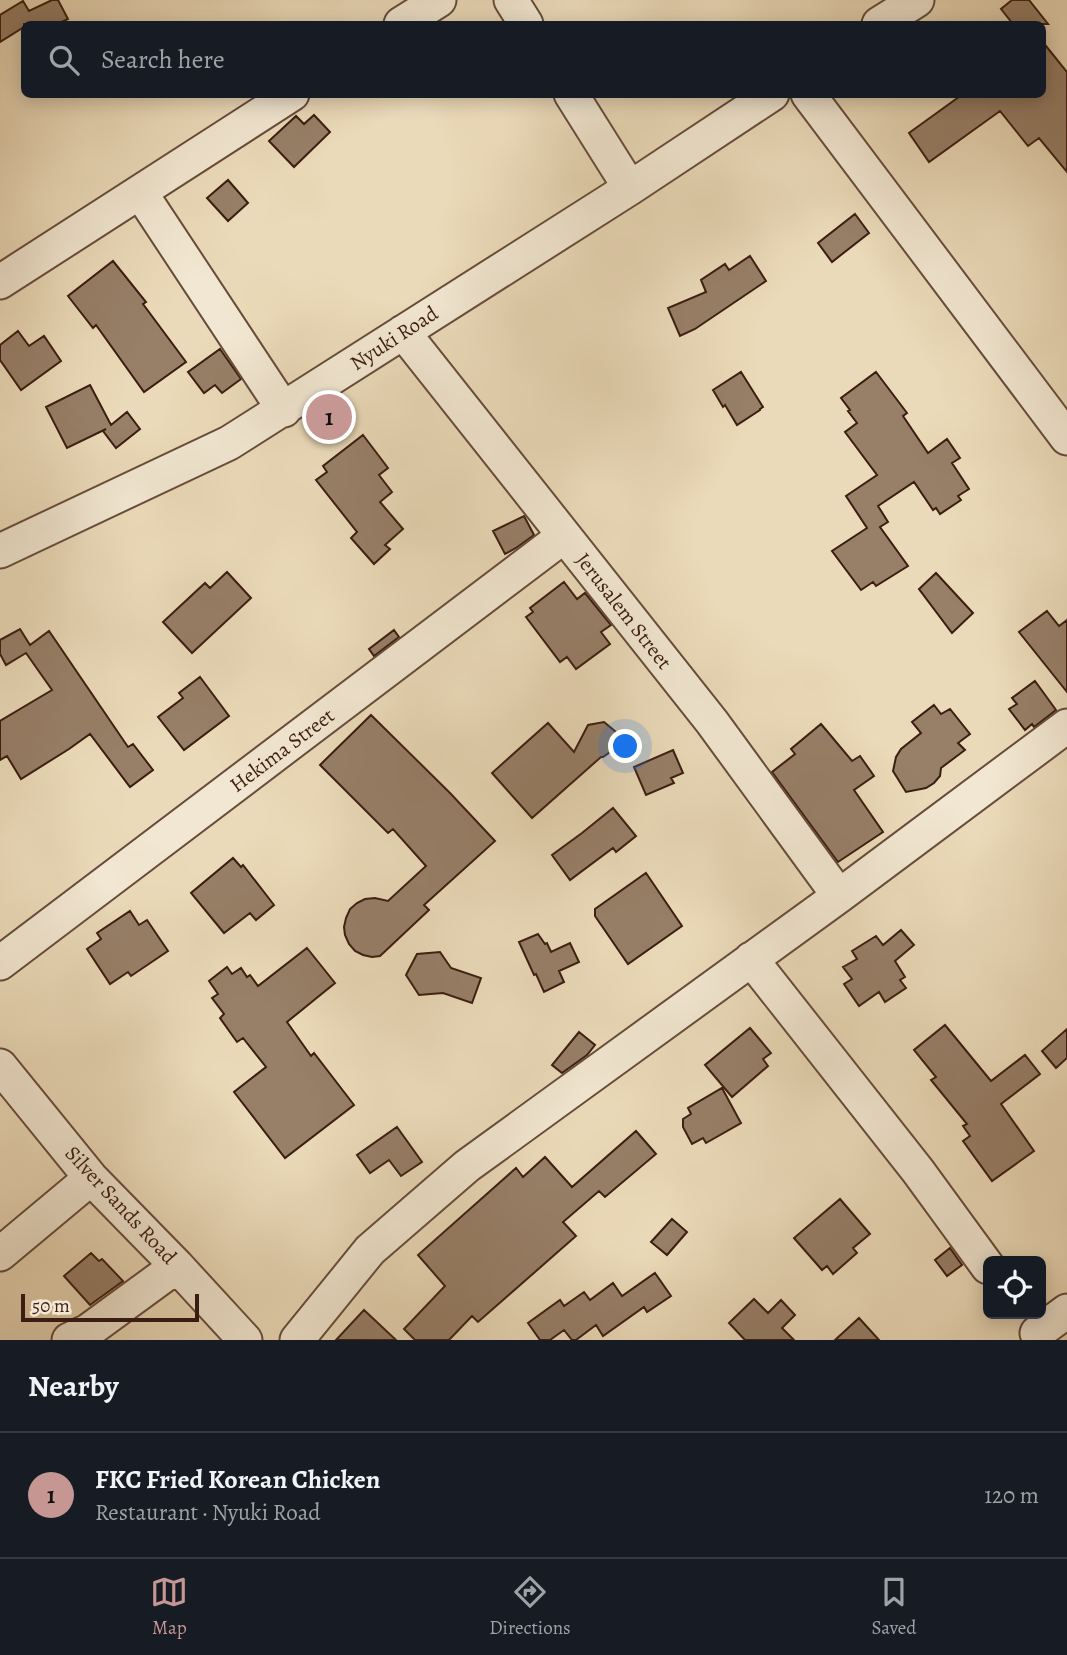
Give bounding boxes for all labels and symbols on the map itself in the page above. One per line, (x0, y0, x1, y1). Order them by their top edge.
street label: Nyuki Road (345, 299, 444, 377)
pin: 1 (306, 391, 352, 443)
street label: Jerusalem Street (570, 547, 678, 675)
street label: Hekima Street (224, 701, 340, 799)
your location (608, 729, 642, 763)
street label: Silver Sands Road (59, 1140, 184, 1271)
scale bar (21, 1291, 200, 1323)

